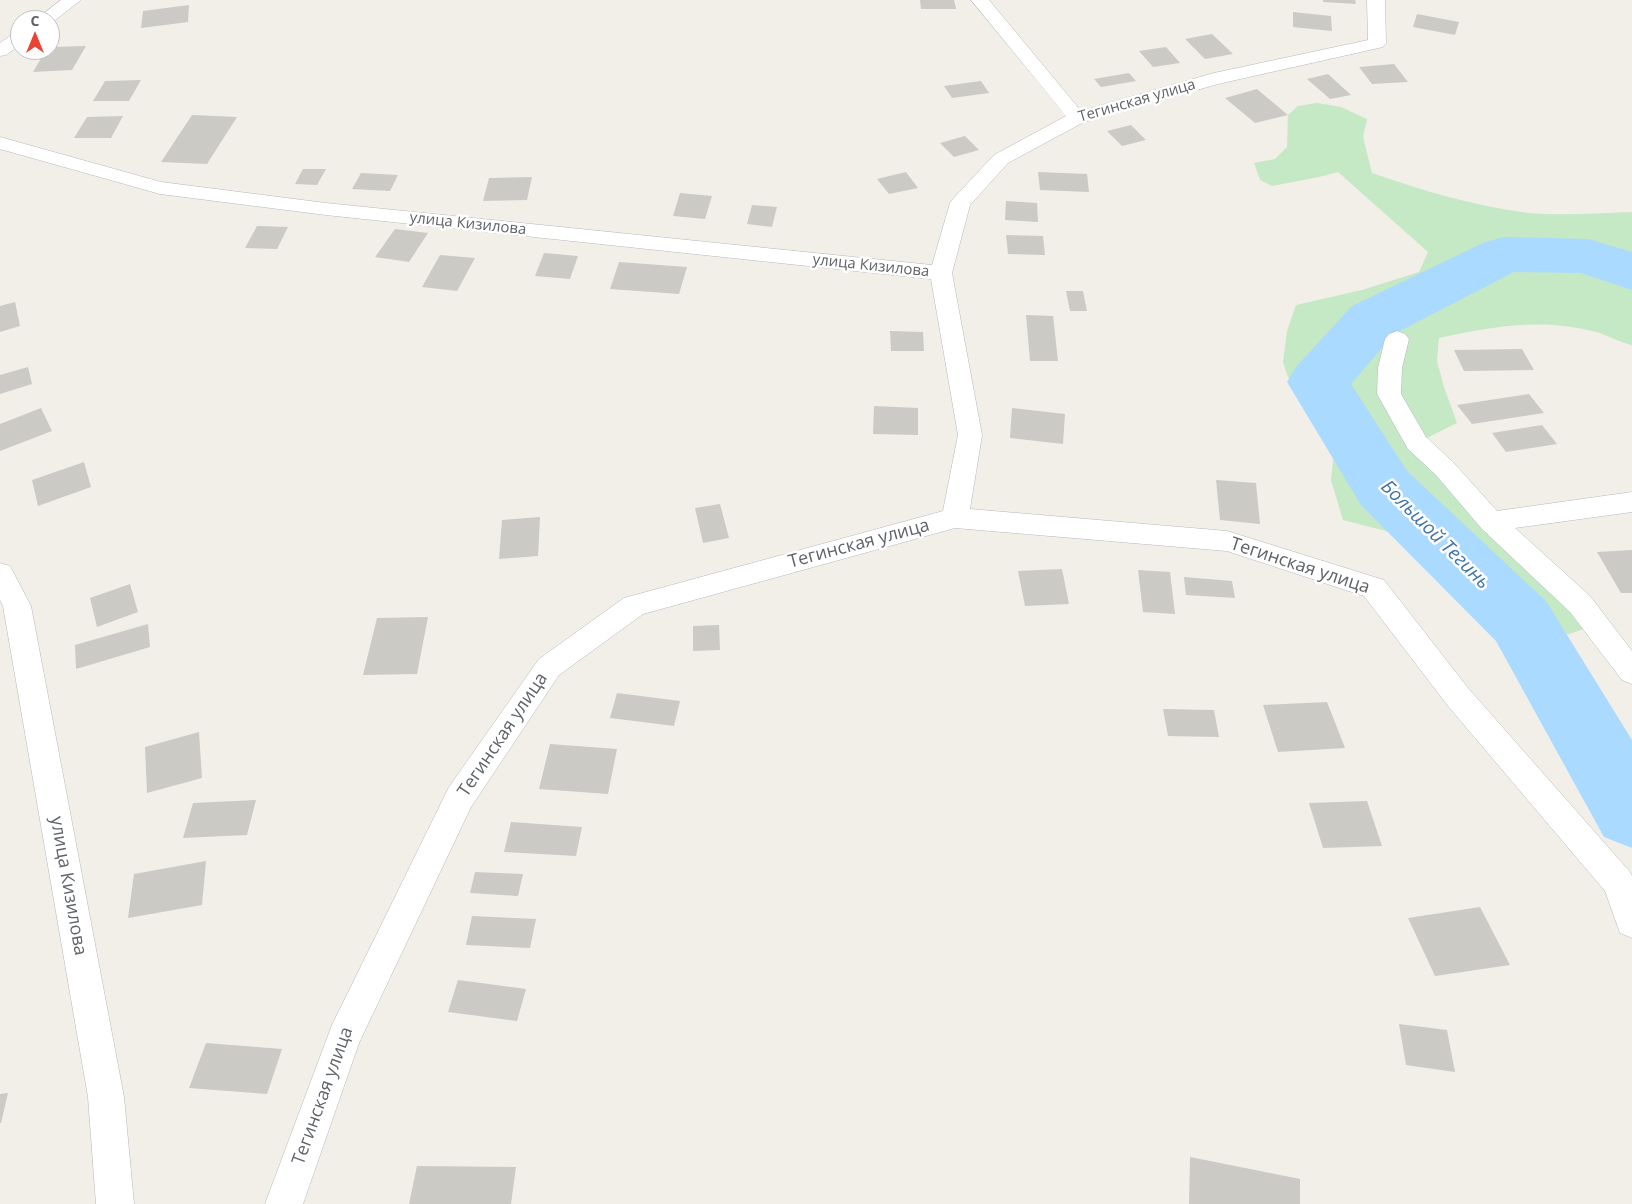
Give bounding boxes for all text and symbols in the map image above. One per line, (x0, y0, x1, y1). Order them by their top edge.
north arrow (10, 10, 60, 60)
text: С (31, 11, 39, 30)
street label: Тегинская улица (1076, 76, 1198, 126)
street label: улица Кизилова (409, 209, 527, 239)
street label: улица Кизилова (812, 251, 930, 281)
water label: Большой Тегинь (1376, 476, 1494, 594)
street label: Тегинская улица (786, 515, 932, 573)
street label: Тегинская улица (1228, 533, 1372, 599)
street label: Тегинская улица (453, 669, 553, 801)
street label: улица Кизилова (45, 815, 91, 957)
street label: Тегинская улица (288, 1024, 358, 1168)

